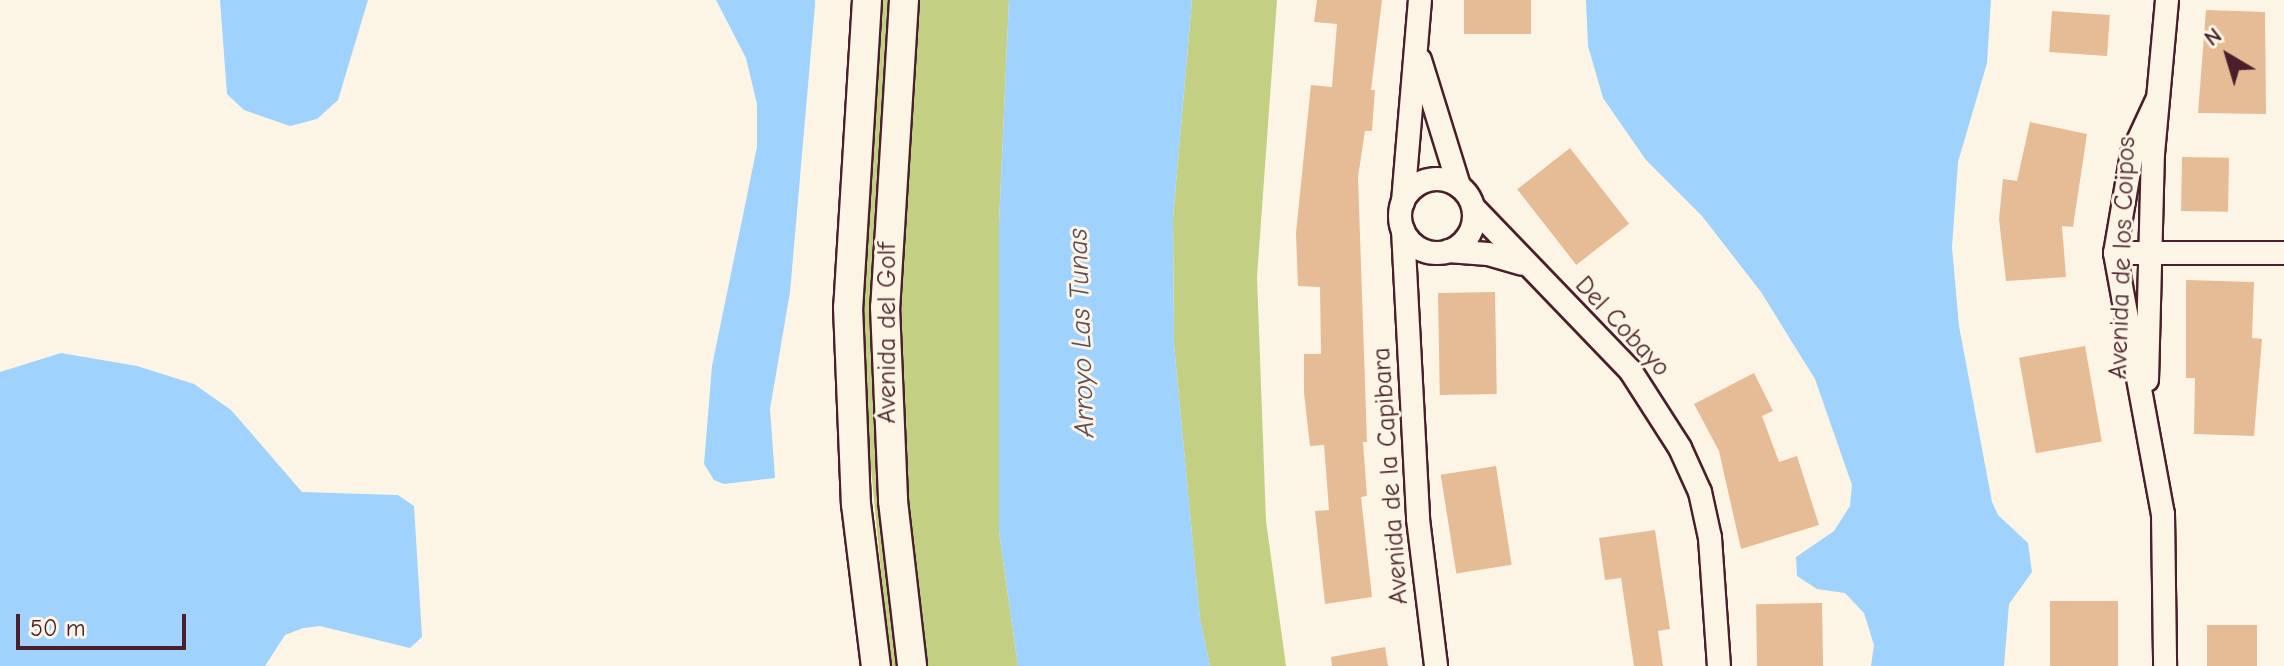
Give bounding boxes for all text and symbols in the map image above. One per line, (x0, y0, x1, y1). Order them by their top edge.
north arrow (2188, 16, 2268, 96)
text: N (2200, 22, 2227, 52)
street label: Avenida de los Coipos (2103, 136, 2143, 380)
water label: Arroyo Las Tunas (1061, 228, 1101, 438)
street label: Avenida del Golf (872, 242, 904, 424)
street label: Del Cobayo (1568, 270, 1676, 384)
street label: Avenida de la Capibara (1366, 346, 1416, 606)
scale bar (20, 598, 190, 648)
text: 50 m (30, 614, 86, 642)

